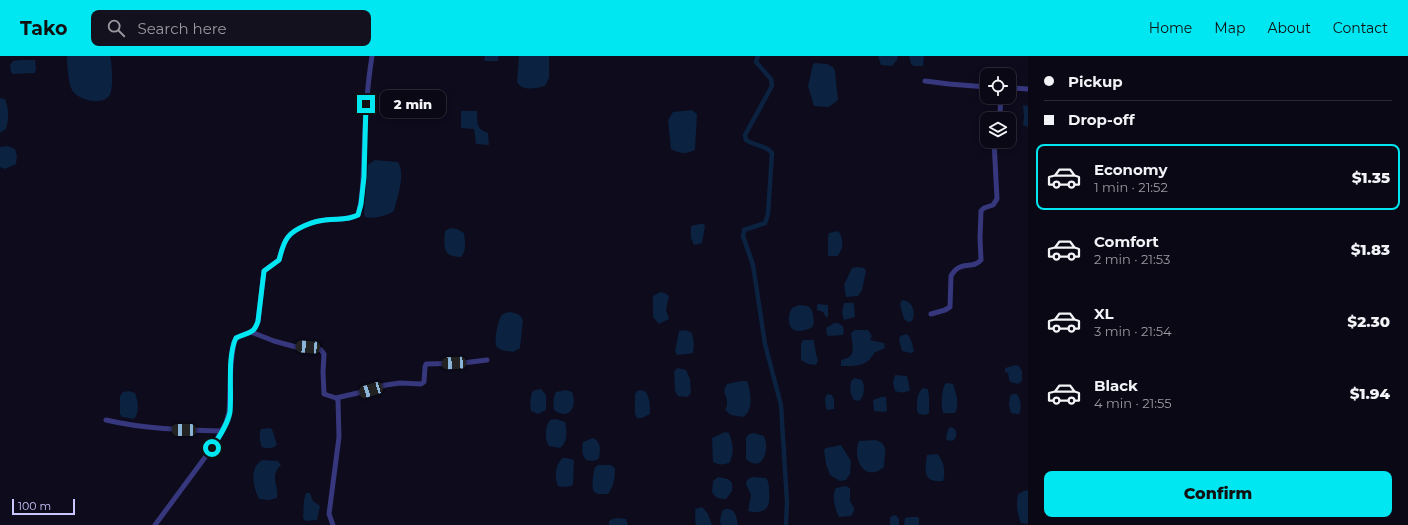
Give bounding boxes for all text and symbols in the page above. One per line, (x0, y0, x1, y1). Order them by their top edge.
search box (91, 10, 371, 46)
text: Tako (20, 17, 67, 40)
icon: search (105, 17, 127, 39)
text: Search here (137, 19, 227, 38)
text: Home (1149, 19, 1192, 37)
text: Map (1214, 19, 1245, 37)
text: About (1267, 19, 1311, 37)
text: Contact (1333, 19, 1388, 37)
map controls (980, 68, 1016, 148)
button: locate (980, 68, 1016, 104)
text: Pickup (1068, 72, 1123, 91)
callout: 2 min (380, 90, 446, 118)
route end (357, 95, 375, 113)
text: 2 min (394, 96, 432, 112)
text: Drop-off (1068, 110, 1135, 129)
button: layers (980, 112, 1016, 148)
icon: car (1046, 159, 1082, 195)
text: Economy (1094, 160, 1167, 179)
text: $1.35 (1352, 168, 1390, 187)
text: 1 min · 21:52 (1094, 179, 1168, 195)
icon: car (1046, 231, 1082, 267)
text: Comfort (1094, 232, 1159, 251)
text: $1.83 (1351, 240, 1390, 259)
text: 2 min · 21:53 (1094, 251, 1170, 267)
icon: car (1046, 303, 1082, 339)
text: XL (1094, 304, 1113, 323)
text: $2.30 (1347, 312, 1390, 331)
text: 3 min · 21:54 (1094, 323, 1172, 339)
car (296, 340, 320, 354)
car (442, 356, 466, 370)
icon: car (1046, 375, 1082, 411)
text: Black (1094, 376, 1138, 395)
car (358, 381, 384, 399)
text: $1.94 (1350, 384, 1390, 403)
text: 4 min · 21:55 (1094, 395, 1172, 411)
car (172, 424, 196, 436)
route start (203, 439, 221, 457)
button: Confirm (1044, 471, 1392, 517)
scale bar (12, 497, 75, 516)
text: 100 m (18, 499, 51, 513)

